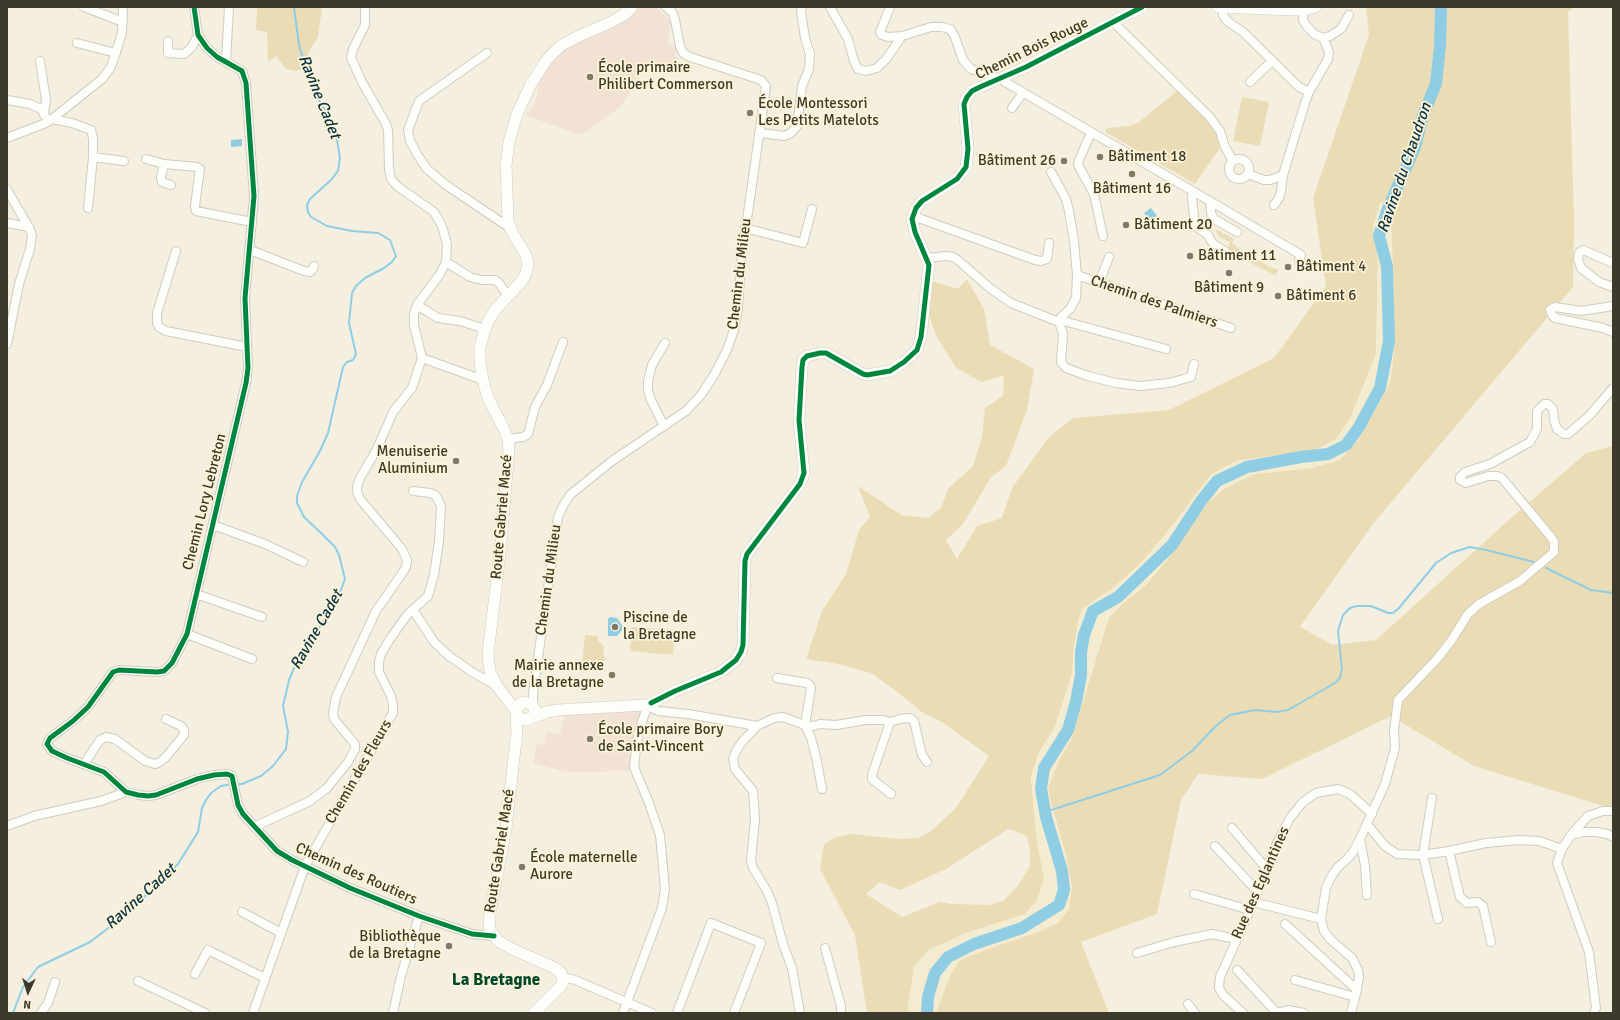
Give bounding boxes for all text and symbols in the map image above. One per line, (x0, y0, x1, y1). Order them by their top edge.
street label: Chemin Bois Rouge (973, 14, 1091, 84)
water label: Ravine Cadet (293, 52, 345, 142)
place label: École primaire Philibert Commerson (598, 59, 733, 94)
marker: École primaire Philibert Commerson (585, 72, 595, 82)
place label: École Montessori Les Petits Matelots (758, 95, 879, 130)
water label: Ravine du Chaudron (1374, 101, 1436, 235)
marker: École Montessori Les Petits Matelots (745, 108, 755, 118)
place label: Bâtiment 18 (1108, 148, 1186, 166)
place label: Bâtiment 26 (978, 152, 1056, 170)
marker: Bâtiment 18 (1095, 152, 1105, 162)
marker: Bâtiment 26 (1059, 156, 1069, 166)
marker: Bâtiment 16 (1127, 169, 1137, 179)
place label: Bâtiment 16 (1093, 180, 1171, 198)
place label: Bâtiment 20 (1134, 216, 1212, 234)
street label: Chemin du Milieu (724, 217, 756, 331)
marker: Bâtiment 20 (1121, 220, 1131, 230)
place label: Bâtiment 11 (1198, 247, 1276, 265)
marker: Bâtiment 11 (1185, 251, 1195, 261)
place label: Bâtiment 4 (1296, 258, 1366, 276)
marker: Bâtiment 4 (1283, 262, 1293, 272)
marker: Bâtiment 9 (1224, 268, 1234, 278)
street label: Chemin des Palmiers (1088, 272, 1220, 332)
place label: Bâtiment 9 (1194, 279, 1264, 297)
place label: Bâtiment 6 (1286, 287, 1356, 305)
marker: Bâtiment 6 (1273, 291, 1283, 301)
street label: Chemin Lory Lebreton (179, 432, 231, 572)
place label: Menuiserie Aluminium (377, 443, 448, 478)
street label: Route Gabriel Macé (488, 454, 516, 580)
marker: Menuiserie Aluminium (451, 456, 461, 466)
street label: Chemin du Milieu (532, 523, 566, 637)
water label: Ravine Cadet (287, 587, 347, 673)
place label: Piscine de la Bretagne (623, 609, 696, 644)
marker: Piscine de la Bretagne (610, 622, 620, 632)
place label: Mairie annexe de la Bretagne (512, 657, 604, 692)
marker: Mairie annexe de la Bretagne (607, 670, 617, 680)
street label: Chemin des Fleurs (322, 717, 396, 827)
place label: École primaire Bory de Saint-Vincent (598, 721, 723, 756)
marker: École primaire Bory de Saint-Vincent (585, 734, 595, 744)
street label: Route Gabriel Macé (481, 788, 519, 914)
street label: Rue des Eglantines (1228, 824, 1294, 942)
street label: Chemin des Routiers (292, 839, 420, 909)
place label: École maternelle Aurore (530, 849, 637, 884)
water label: Ravine Cadet (102, 860, 180, 934)
marker: École maternelle Aurore (517, 862, 527, 872)
place label: Bibliothèque de la Bretagne (349, 928, 441, 963)
marker: Bibliothèque de la Bretagne (444, 941, 454, 951)
district label: La Bretagne (452, 971, 540, 991)
north arrow (8, 972, 48, 1012)
text: N (23, 998, 31, 1011)

